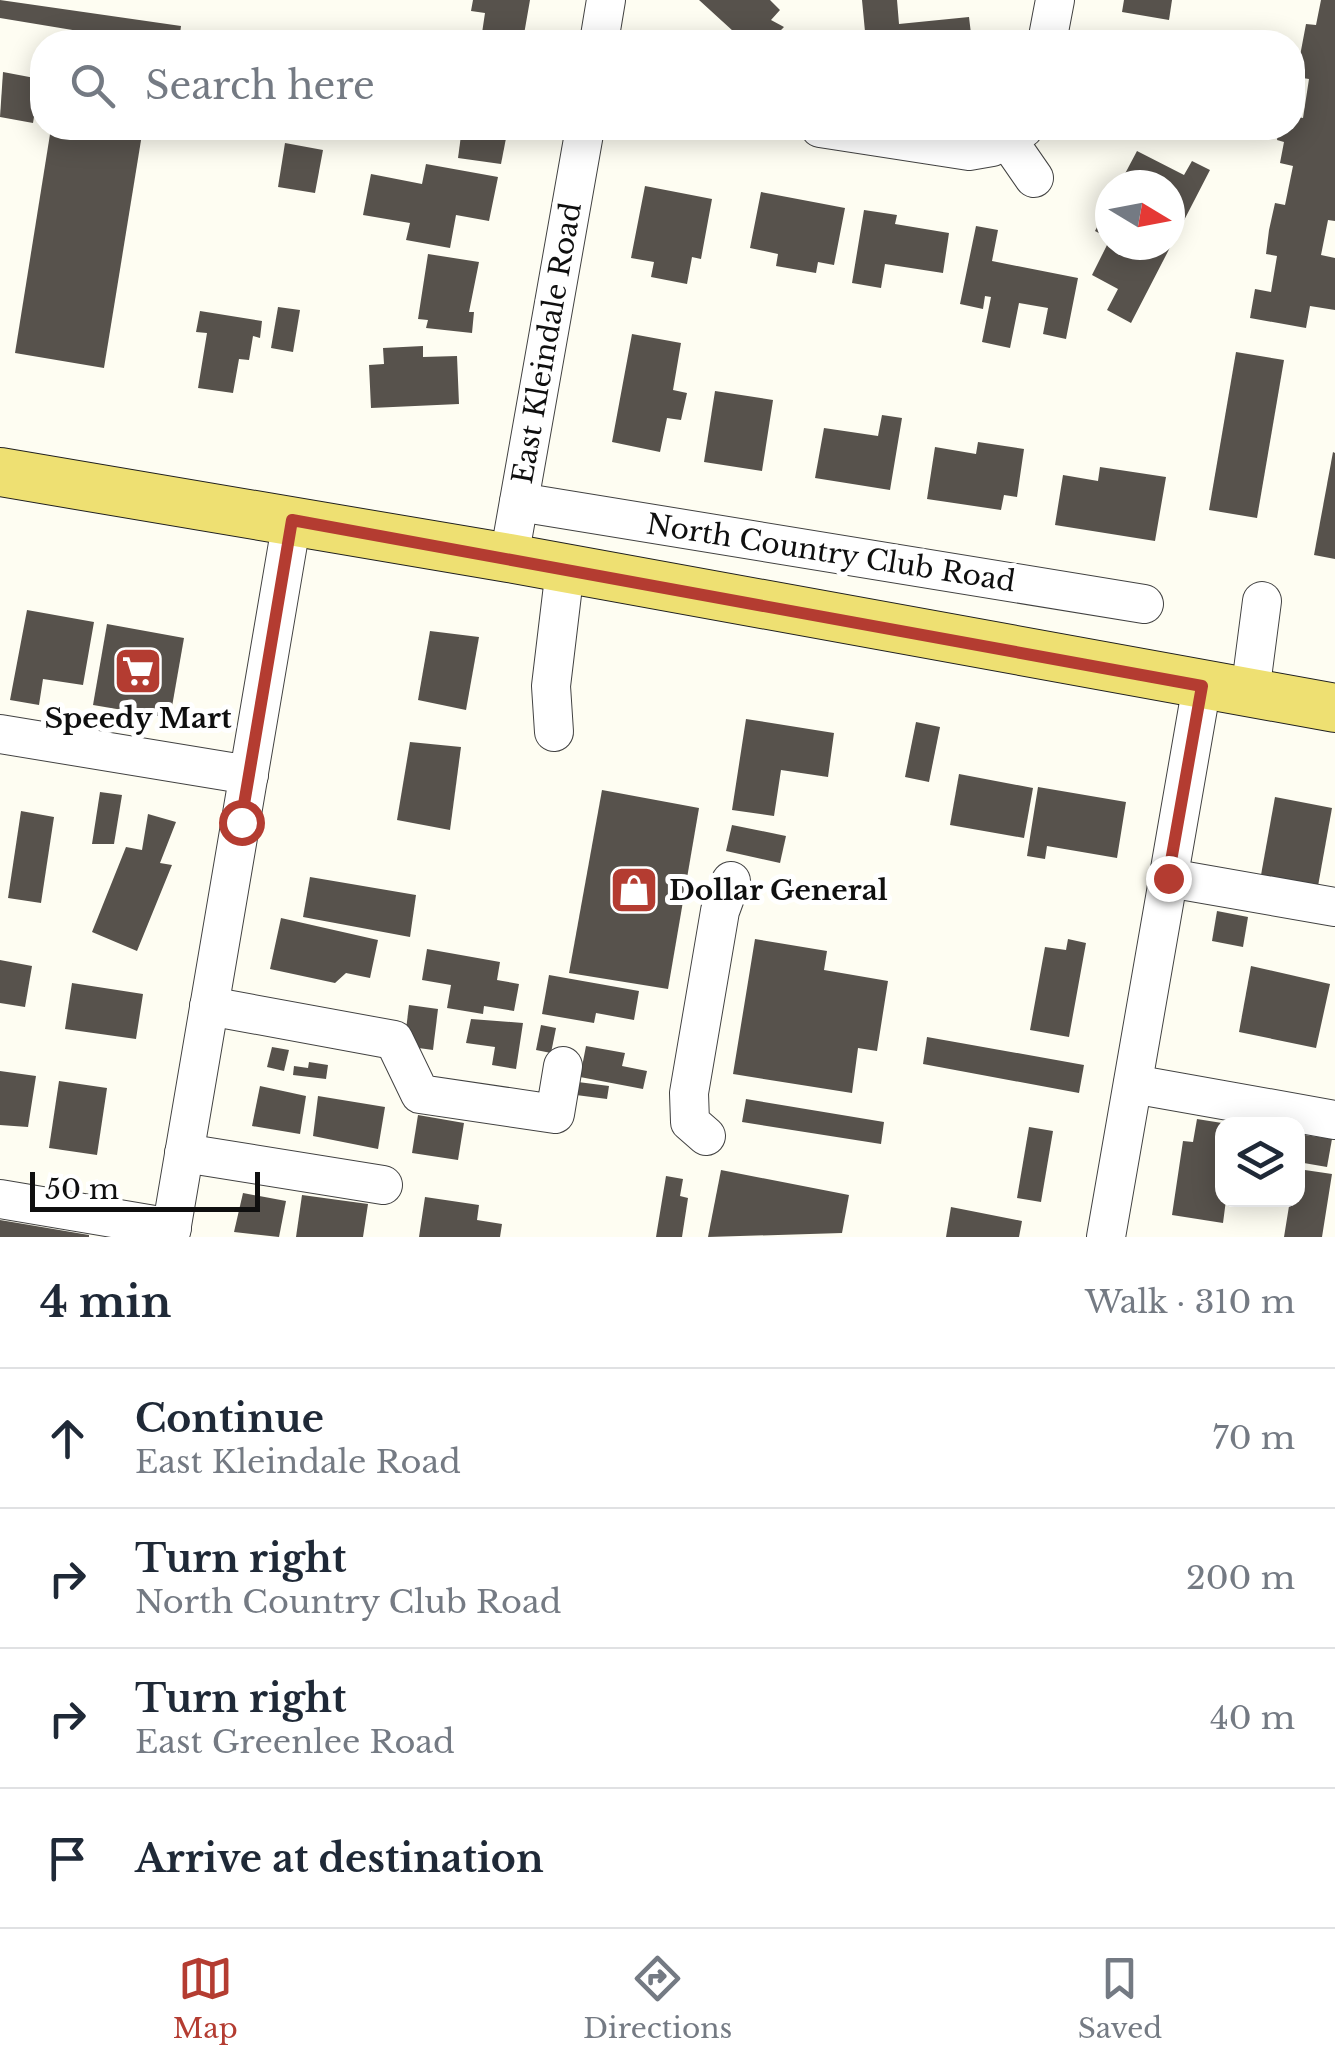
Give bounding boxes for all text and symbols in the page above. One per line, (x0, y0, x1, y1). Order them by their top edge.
search box (30, 30, 1305, 140)
icon: search (65, 58, 120, 113)
text: Search here (145, 62, 375, 109)
north arrow (1095, 170, 1185, 260)
street label: East Kleindale Road (505, 199, 589, 486)
street label: North Country Club Road (644, 507, 1018, 599)
supermarket icon: Speedy Mart (112, 645, 164, 697)
place label: Speedy Mart (44, 701, 232, 736)
route start (219, 800, 265, 846)
route end (1146, 856, 1192, 902)
shop icon: Dollar General (608, 864, 660, 916)
place label: Dollar General (669, 873, 888, 908)
map controls (1215, 1117, 1305, 1207)
button: layers (1215, 1117, 1305, 1207)
scale bar (30, 1167, 260, 1212)
text: 50 m (45, 1172, 119, 1207)
text: 4 min (40, 1276, 171, 1328)
text: Walk · 310 m (1085, 1282, 1295, 1322)
text: Continue (135, 1395, 324, 1442)
icon: ahead (40, 1411, 95, 1466)
text: 70 m (1213, 1418, 1295, 1458)
text: East Kleindale Road (135, 1442, 461, 1482)
text: Turn right (135, 1535, 346, 1582)
icon: right (40, 1551, 95, 1606)
text: 200 m (1186, 1558, 1295, 1598)
text: North Country Club Road (135, 1582, 561, 1622)
text: Turn right (135, 1675, 346, 1722)
icon: right (40, 1691, 95, 1746)
text: 40 m (1210, 1698, 1295, 1738)
text: East Greenlee Road (135, 1722, 455, 1762)
icon: arrive (40, 1831, 95, 1886)
text: Arrive at destination (135, 1835, 544, 1882)
tab: Map (173, 1951, 238, 2046)
tab: Directions (583, 1951, 732, 2046)
tab: Saved (1078, 1951, 1162, 2046)

